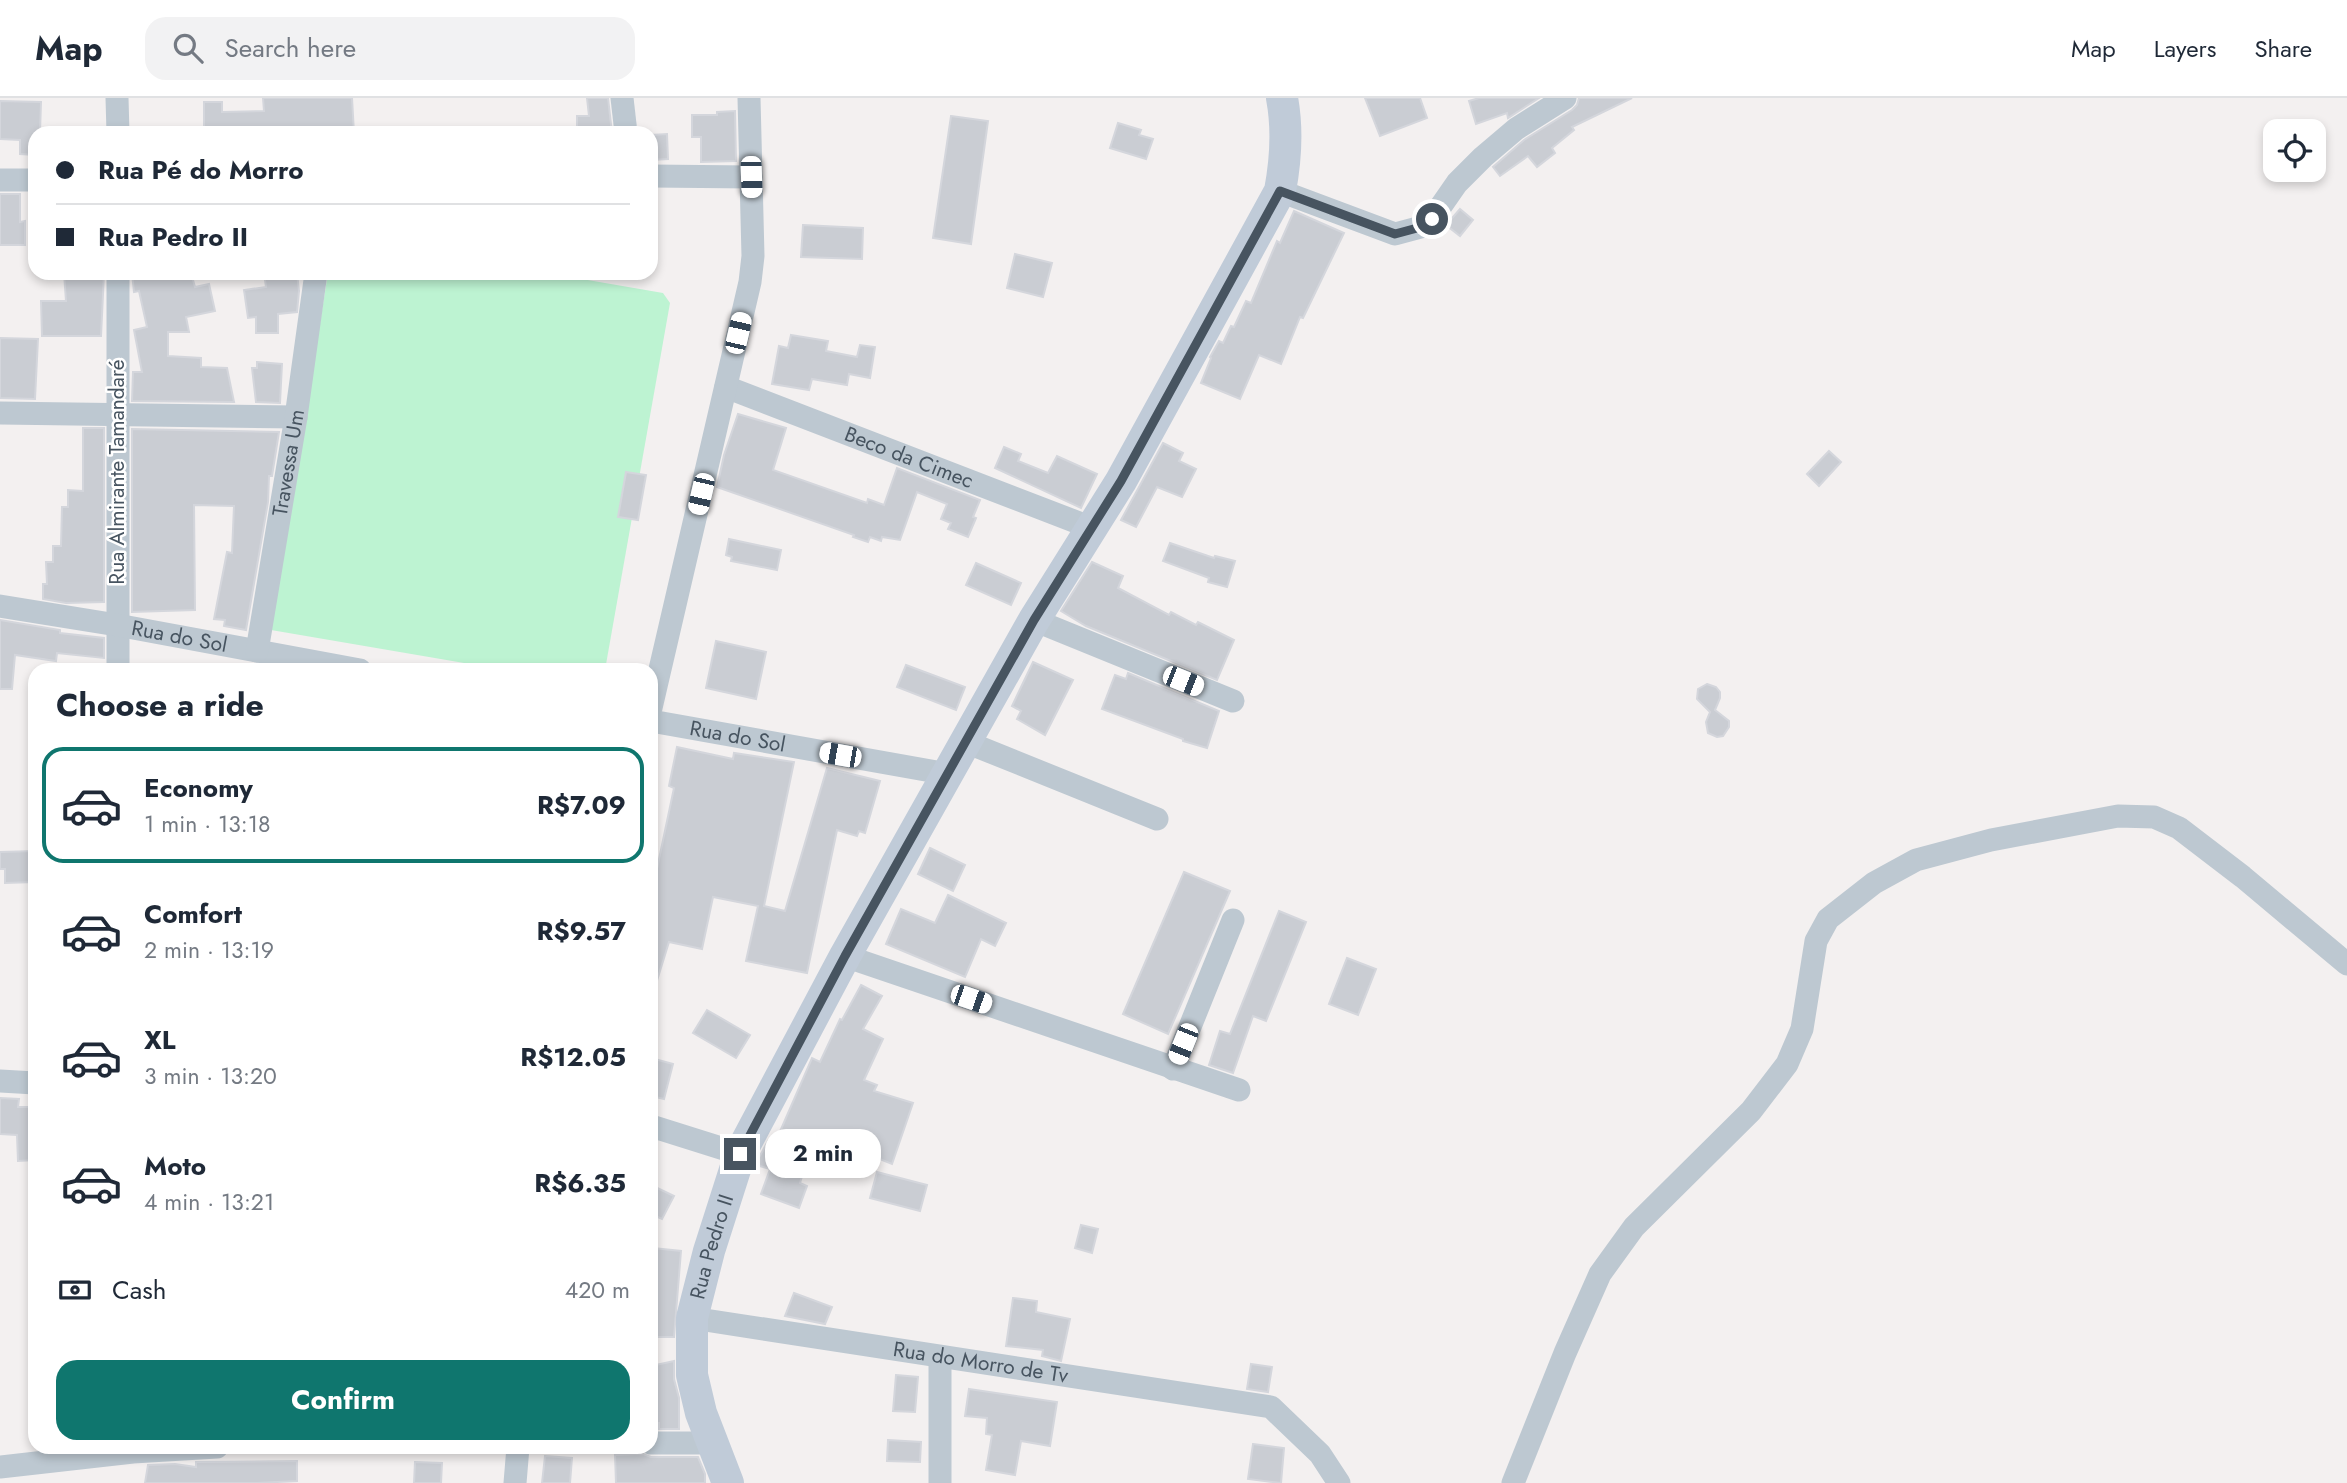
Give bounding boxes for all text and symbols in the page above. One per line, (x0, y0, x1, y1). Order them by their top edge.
search box (145, 17, 635, 80)
text: Map (35, 25, 103, 72)
icon: search (169, 29, 207, 67)
text: Search here (225, 29, 356, 67)
text: Map (2071, 31, 2116, 66)
text: Layers (2154, 31, 2216, 66)
text: Share (2254, 31, 2312, 66)
map controls (2263, 119, 2326, 182)
button: locate (2263, 119, 2326, 182)
text: Rua Pé do Morro (98, 151, 304, 189)
car (740, 156, 763, 198)
route start (1416, 203, 1448, 235)
text: Rua Pedro II (98, 218, 248, 256)
car (724, 310, 753, 356)
street label: Rua Almirante Tamandaré (102, 359, 132, 585)
street label: Travessa Um (265, 407, 312, 518)
street label: Beco da Cimec (840, 419, 978, 496)
car (687, 471, 716, 517)
street label: Rua do Sol (129, 613, 230, 660)
car (1160, 663, 1207, 699)
text: Choose a ride (56, 682, 264, 728)
street label: Rua do Sol (687, 713, 788, 760)
car (818, 741, 863, 769)
text: Economy (144, 769, 253, 807)
icon: car (60, 774, 123, 837)
text: R$7.09 (537, 786, 626, 824)
text: 1 min · 13:18 (144, 807, 271, 841)
text: Comfort (144, 895, 242, 933)
icon: car (60, 900, 123, 963)
text: R$9.57 (537, 912, 626, 950)
text: 2 min · 13:19 (144, 933, 274, 967)
car (948, 982, 995, 1016)
text: XL (144, 1021, 176, 1059)
car (1166, 1021, 1201, 1067)
icon: car (60, 1026, 123, 1089)
text: R$12.05 (520, 1038, 626, 1076)
text: 3 min · 13:20 (144, 1059, 277, 1093)
callout: 2 min (764, 1130, 880, 1178)
text: 2 min (793, 1136, 853, 1170)
route end (724, 1138, 756, 1170)
text: Moto (144, 1147, 206, 1185)
icon: car (60, 1152, 123, 1215)
text: R$6.35 (534, 1164, 626, 1202)
text: 4 min · 13:21 (144, 1185, 274, 1219)
street label: Rua Pedro II (682, 1190, 741, 1302)
icon: cash (56, 1271, 94, 1309)
text: Cash (112, 1271, 166, 1309)
text: 420 m (565, 1273, 630, 1307)
street label: Rua do Morro de Tv (891, 1334, 1071, 1391)
button: Confirm (56, 1360, 630, 1440)

